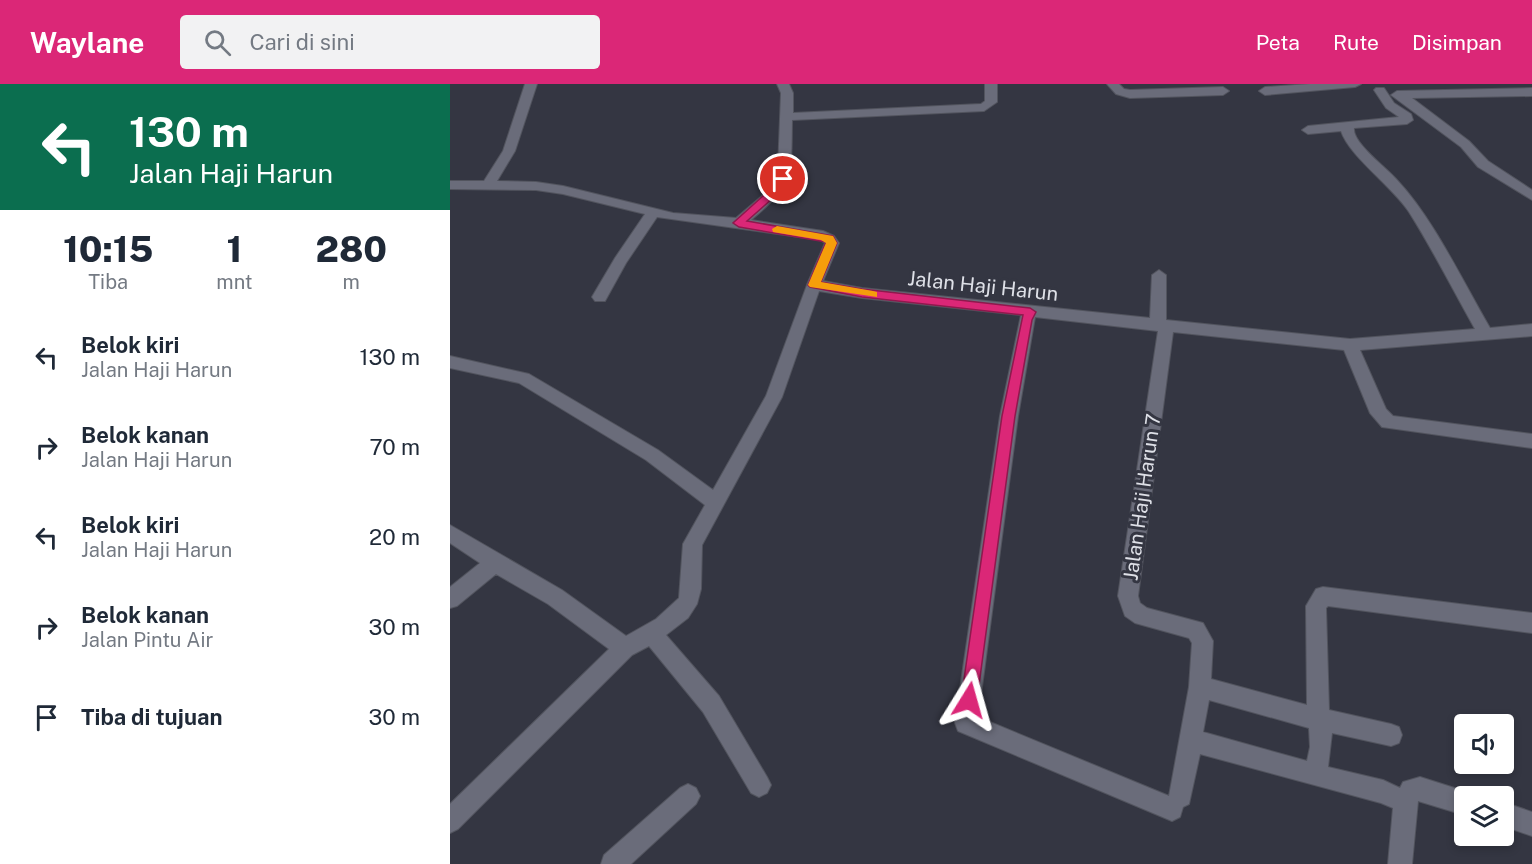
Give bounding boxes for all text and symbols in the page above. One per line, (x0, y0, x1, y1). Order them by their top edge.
search box (180, 15, 600, 69)
text: Waylane (30, 26, 144, 59)
icon: search (201, 26, 234, 59)
text: Cari di sini (249, 29, 355, 55)
text: Peta (1256, 30, 1300, 55)
text: Rute (1333, 30, 1379, 55)
text: Disimpan (1412, 30, 1502, 55)
text: 130 m (129, 107, 249, 156)
icon: left (30, 108, 108, 186)
pin (757, 153, 808, 204)
text: Jalan Haji Harun (129, 157, 333, 189)
icon: arrive (766, 162, 799, 195)
text: 10:15 (63, 228, 153, 270)
text: 1 (227, 228, 242, 270)
text: 280 (315, 228, 387, 270)
street label: Jalan Haji Harun (907, 266, 1059, 306)
text: Tiba (88, 270, 128, 294)
text: mnt (216, 270, 253, 294)
text: m (343, 270, 360, 294)
text: Belok kiri (81, 332, 179, 358)
icon: left (30, 341, 63, 374)
text: 130 m (359, 344, 420, 370)
text: Jalan Haji Harun (81, 358, 232, 382)
street label: Jalan Haji Harun 7 (1118, 412, 1166, 582)
text: Belok kanan (81, 422, 209, 448)
icon: right (30, 431, 63, 464)
text: 70 m (369, 434, 420, 460)
text: Jalan Haji Harun (81, 448, 232, 472)
text: Belok kiri (81, 512, 179, 538)
icon: left (30, 521, 63, 554)
text: 20 m (369, 524, 420, 550)
text: Jalan Haji Harun (81, 538, 232, 562)
text: Belok kanan (81, 602, 209, 628)
icon: right (30, 611, 63, 644)
text: 30 m (368, 614, 420, 640)
text: Jalan Pintu Air (81, 628, 213, 652)
position arrow (937, 668, 1001, 732)
icon: arrive (30, 701, 63, 734)
text: Tiba di tujuan (81, 704, 222, 730)
text: 30 m (368, 704, 420, 730)
map controls (1454, 714, 1514, 846)
button: sound (1454, 714, 1514, 774)
button: layers (1454, 786, 1514, 846)

